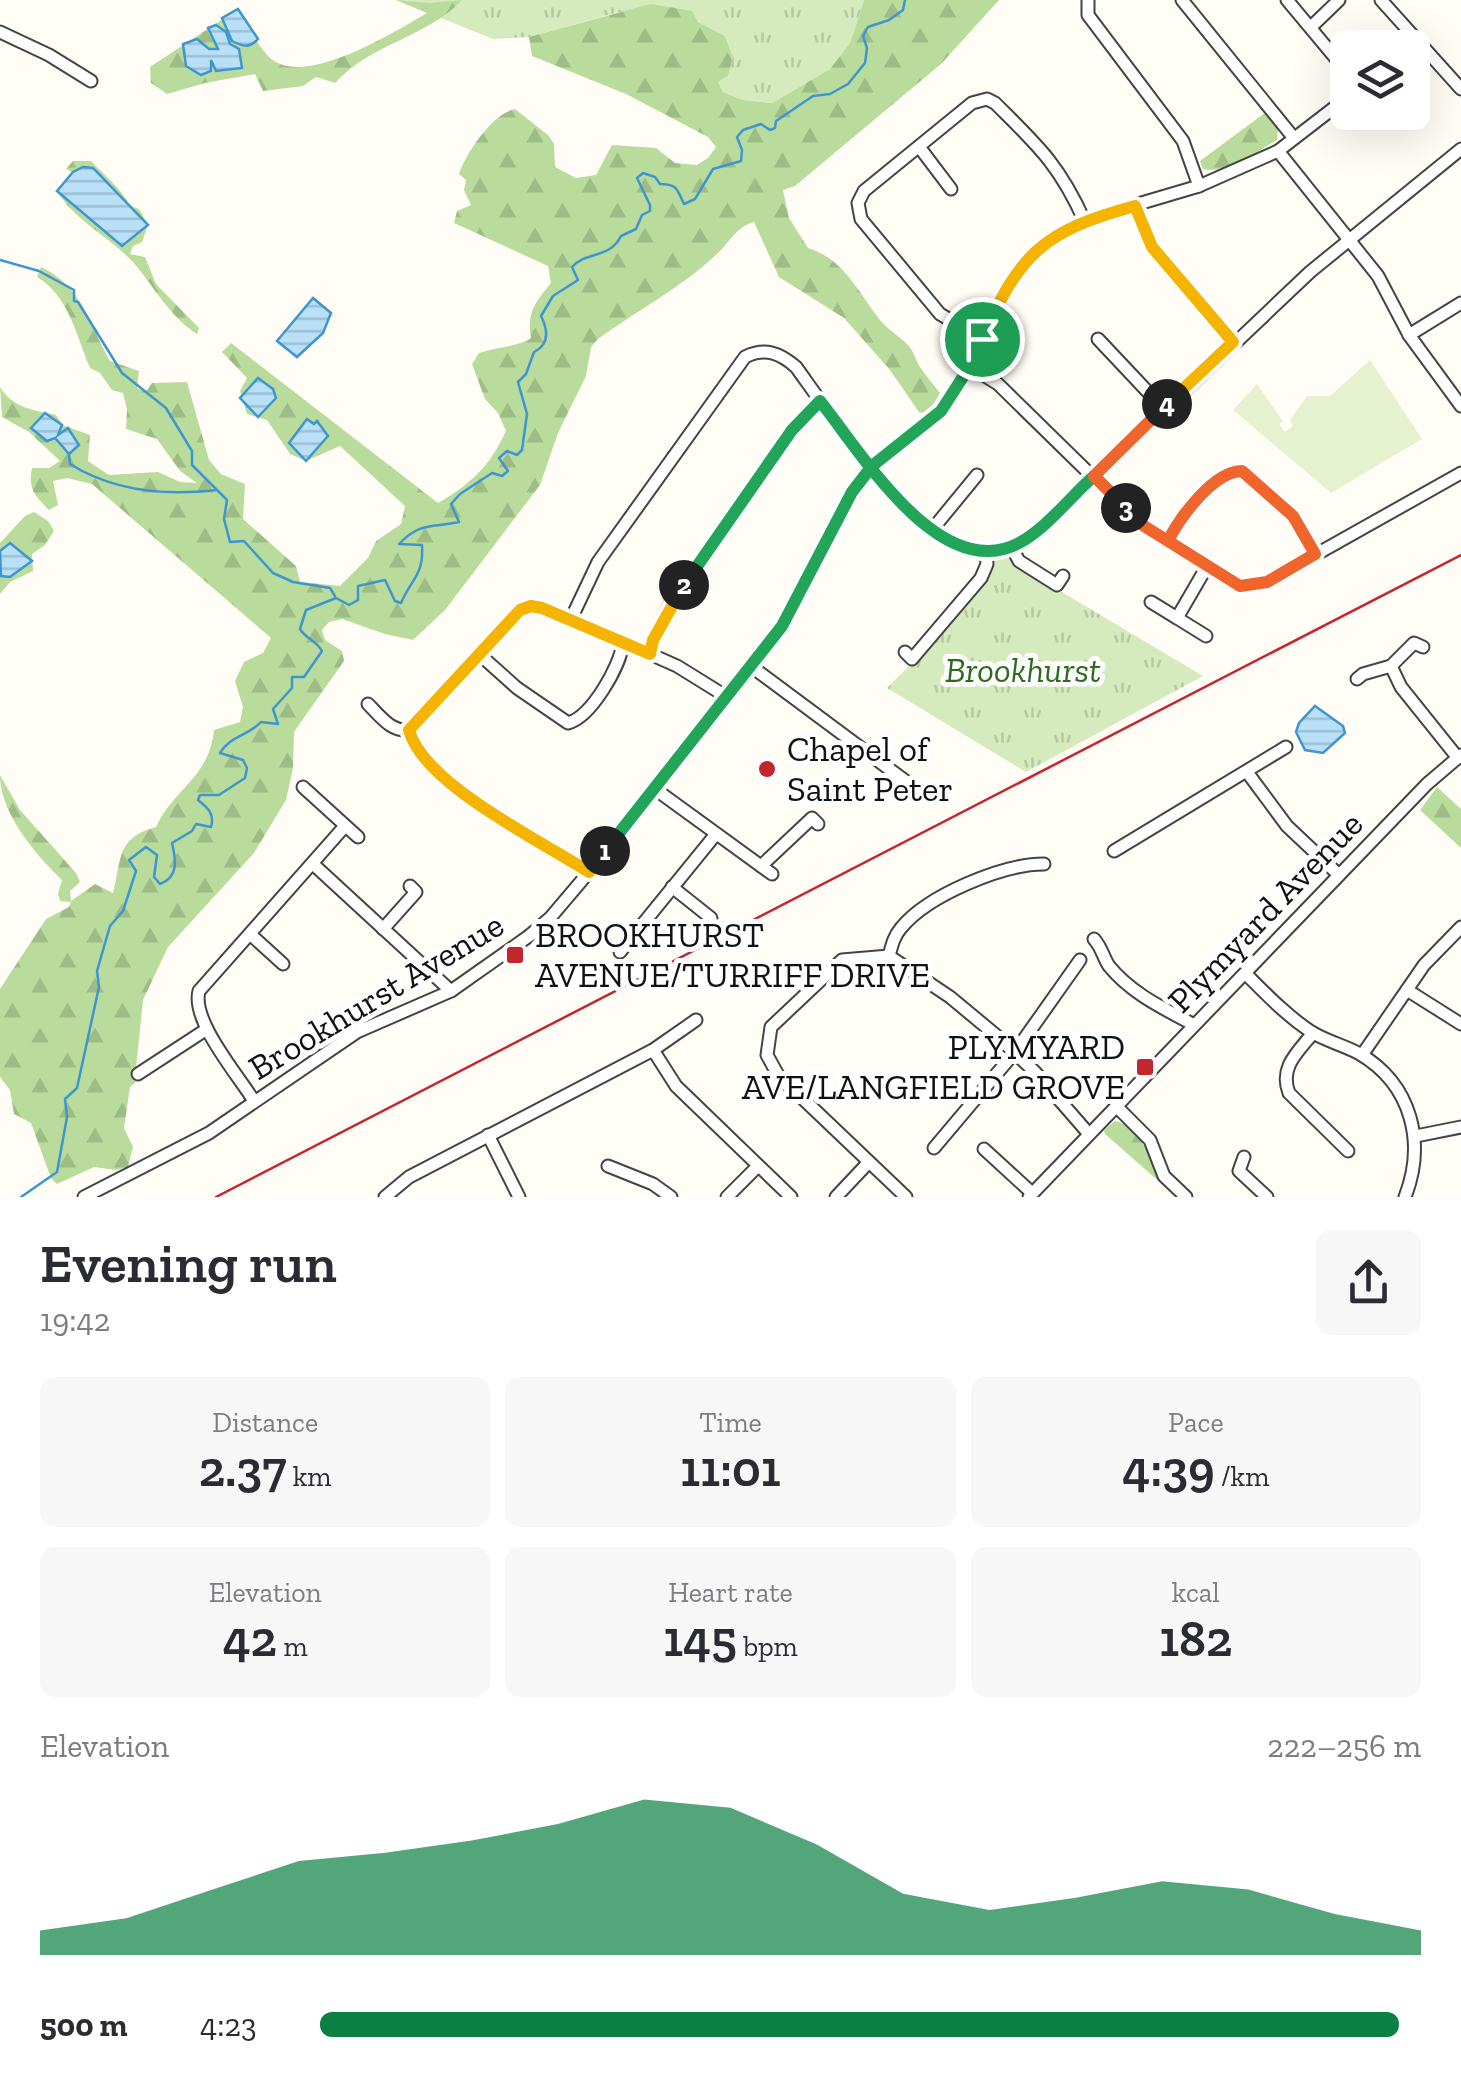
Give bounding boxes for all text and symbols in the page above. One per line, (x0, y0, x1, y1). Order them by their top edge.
map controls (1330, 30, 1430, 130)
button: layers (1330, 30, 1430, 130)
pin (940, 297, 1025, 382)
icon: arrive (955, 312, 1010, 367)
pin: 4 (1142, 379, 1192, 429)
text: 4 (1159, 387, 1175, 420)
pin: 3 (1101, 483, 1151, 533)
text: 3 (1119, 491, 1133, 524)
pin: 2 (659, 560, 709, 610)
text: 2 (676, 568, 692, 601)
park label: Brookhurst (945, 649, 1101, 691)
place label: Chapel of Saint Peter (787, 728, 953, 810)
marker: Chapel of Saint Peter (756, 758, 778, 780)
street label: Plymyard Avenue (1159, 803, 1371, 1021)
pin: 1 (580, 826, 630, 876)
text: 1 (599, 834, 611, 867)
street label: Brookhurst Avenue (241, 903, 511, 1089)
place label: BROOKHURST AVENUE/TURRIFF DRIVE (535, 914, 930, 996)
marker: BROOKHURST AVENUE/TURRIFF DRIVE (504, 944, 526, 966)
place label: PLYMYARD AVE/LANGFIELD GROVE (742, 1026, 1125, 1108)
marker: PLYMYARD AVE/LANGFIELD GROVE (1134, 1056, 1156, 1078)
text: Evening run (40, 1230, 337, 1296)
button: share (1316, 1230, 1421, 1335)
text: 19:42 (40, 1301, 110, 1339)
text: Distance (212, 1406, 318, 1439)
text: Time (699, 1406, 762, 1439)
text: Pace (1168, 1406, 1224, 1439)
text: 2.37 (199, 1439, 286, 1499)
text: 11:01 (680, 1439, 781, 1499)
text: 4:39 (1122, 1439, 1215, 1499)
text: km (286, 1460, 332, 1493)
text: /km (1215, 1460, 1269, 1493)
text: Elevation (209, 1576, 322, 1609)
text: Heart rate (668, 1576, 793, 1609)
text: kcal (1172, 1576, 1220, 1609)
text: 42 (223, 1609, 277, 1669)
text: 145 (663, 1609, 737, 1669)
text: 182 (1159, 1609, 1232, 1669)
text: m (277, 1630, 308, 1663)
text: bpm (737, 1630, 798, 1663)
text: Elevation (40, 1727, 169, 1765)
text: 222–256 m (1267, 1727, 1421, 1765)
text: 500 m (40, 2006, 128, 2044)
text: 4:23 (200, 2006, 257, 2044)

